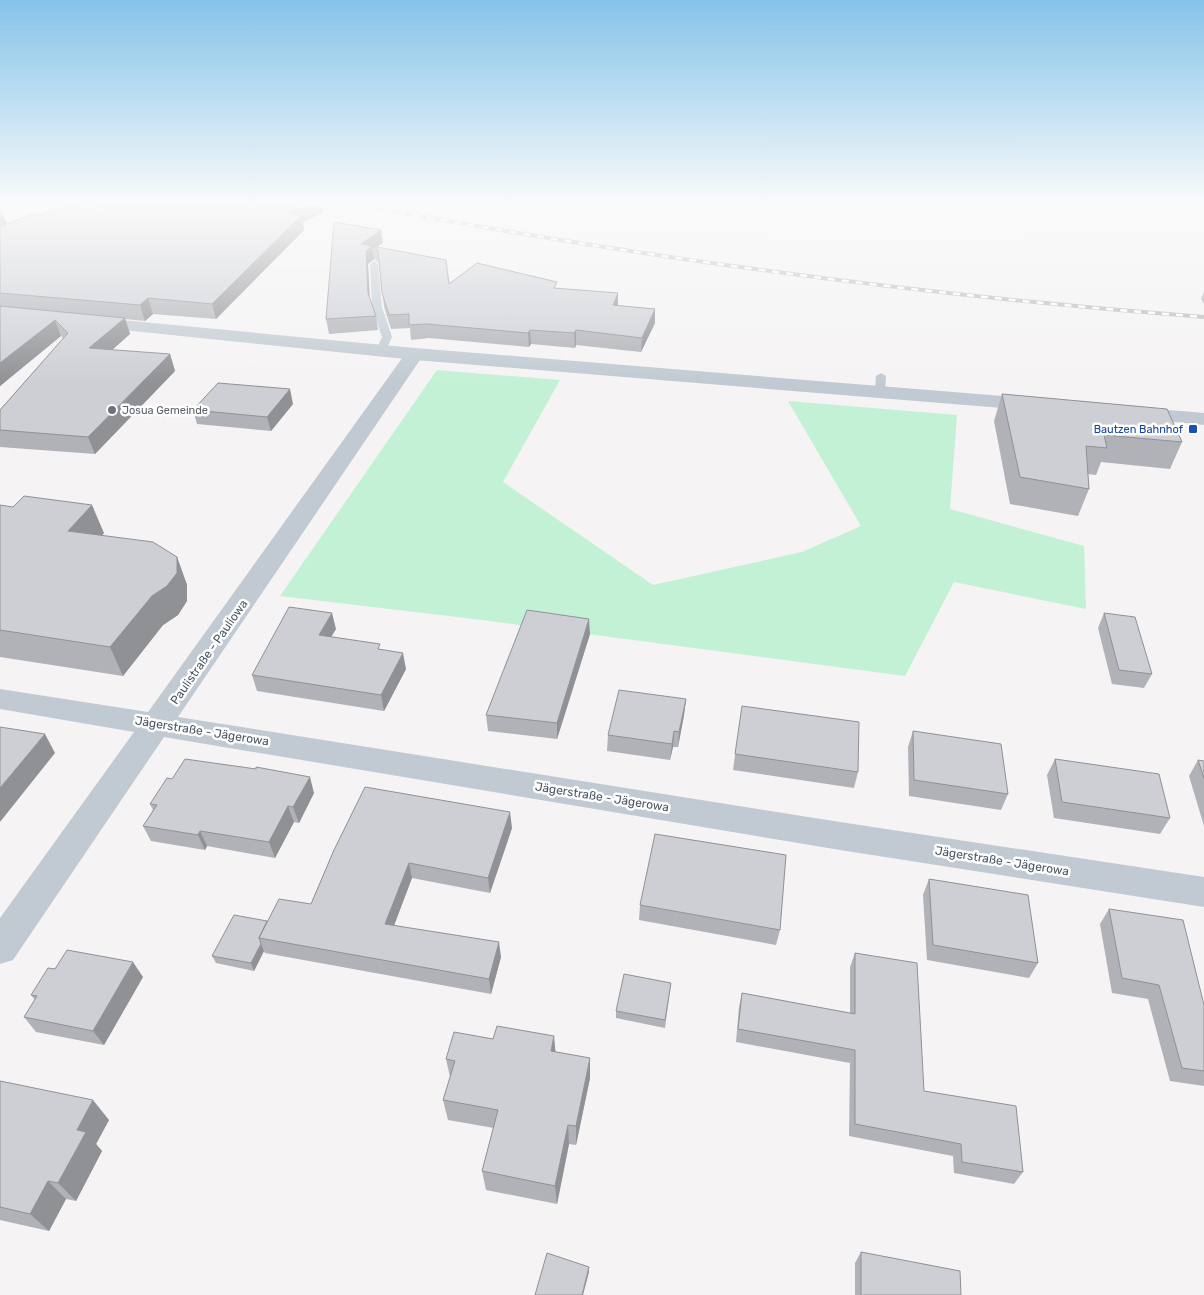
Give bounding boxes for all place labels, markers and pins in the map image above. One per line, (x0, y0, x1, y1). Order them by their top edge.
marker: Josua Gemeinde (106, 404, 118, 416)
place label: Josua Gemeinde (122, 404, 208, 417)
place label: Bautzen Bahnhof (1094, 423, 1184, 436)
marker: Bautzen Bahnhof (1187, 423, 1199, 435)

